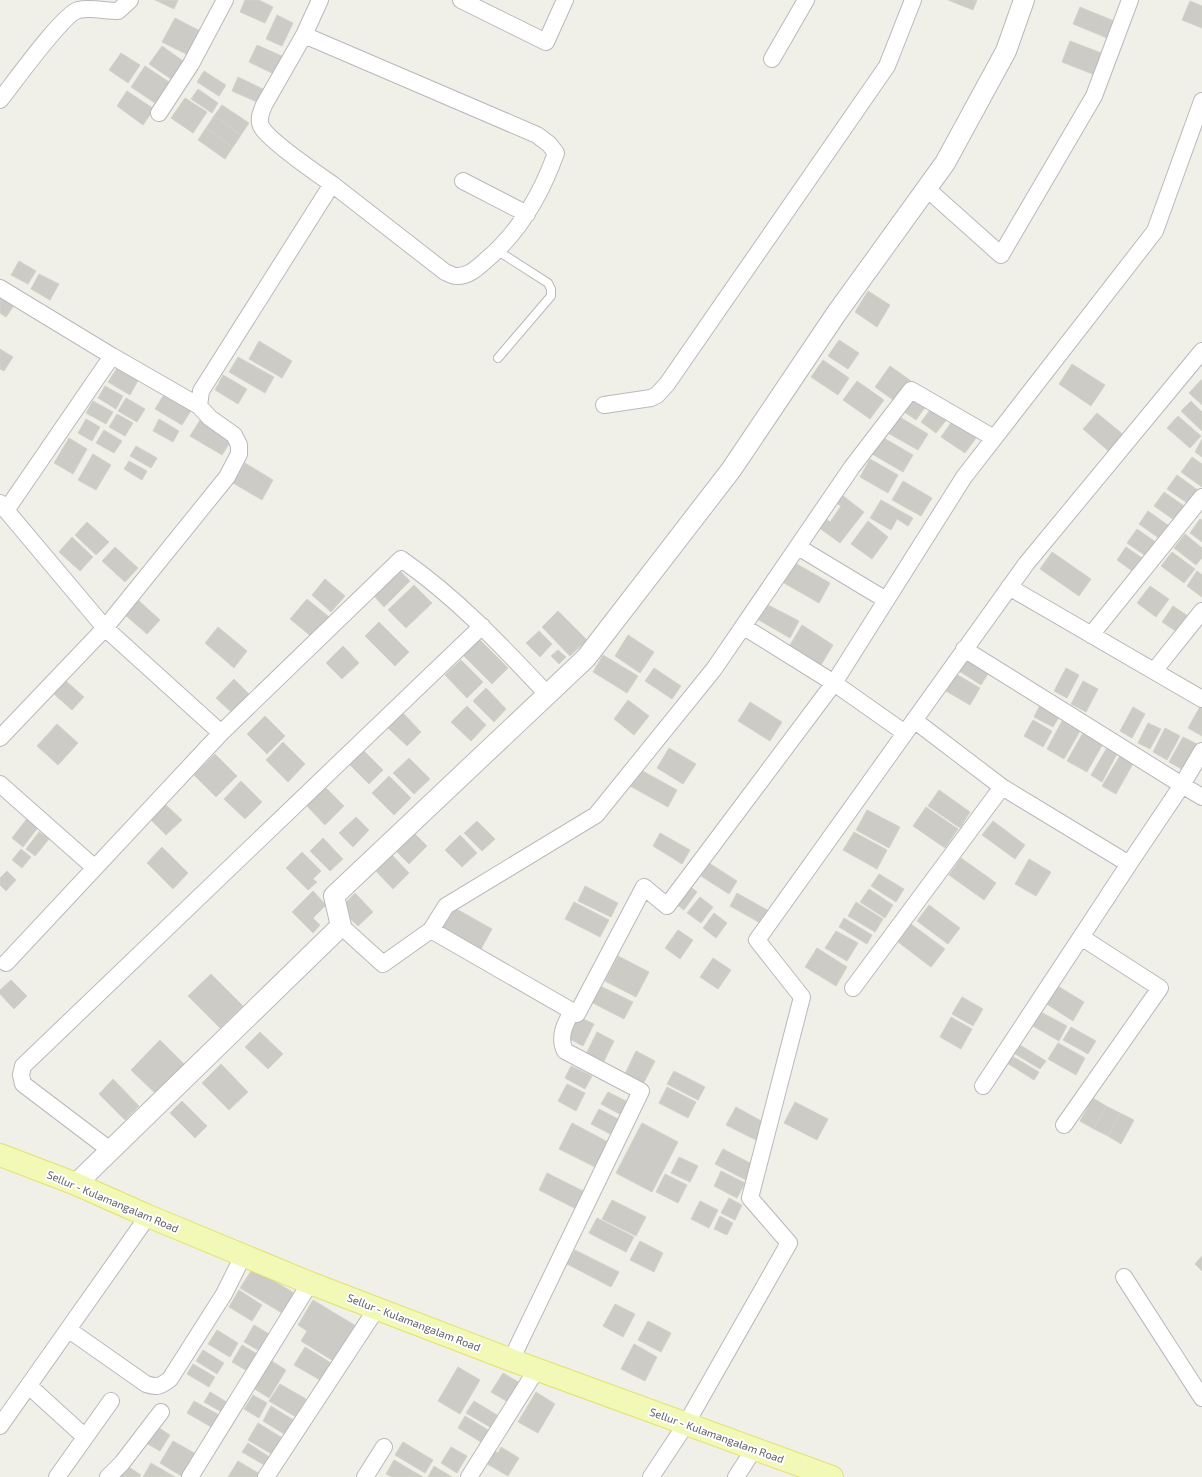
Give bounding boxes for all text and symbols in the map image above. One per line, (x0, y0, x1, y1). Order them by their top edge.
street label: Sellur - Kulamangalam Road (45, 1167, 181, 1235)
street label: Sellur - Kulamangalam Road (345, 1291, 483, 1353)
street label: Sellur - Kulamangalam Road (648, 1405, 786, 1465)

